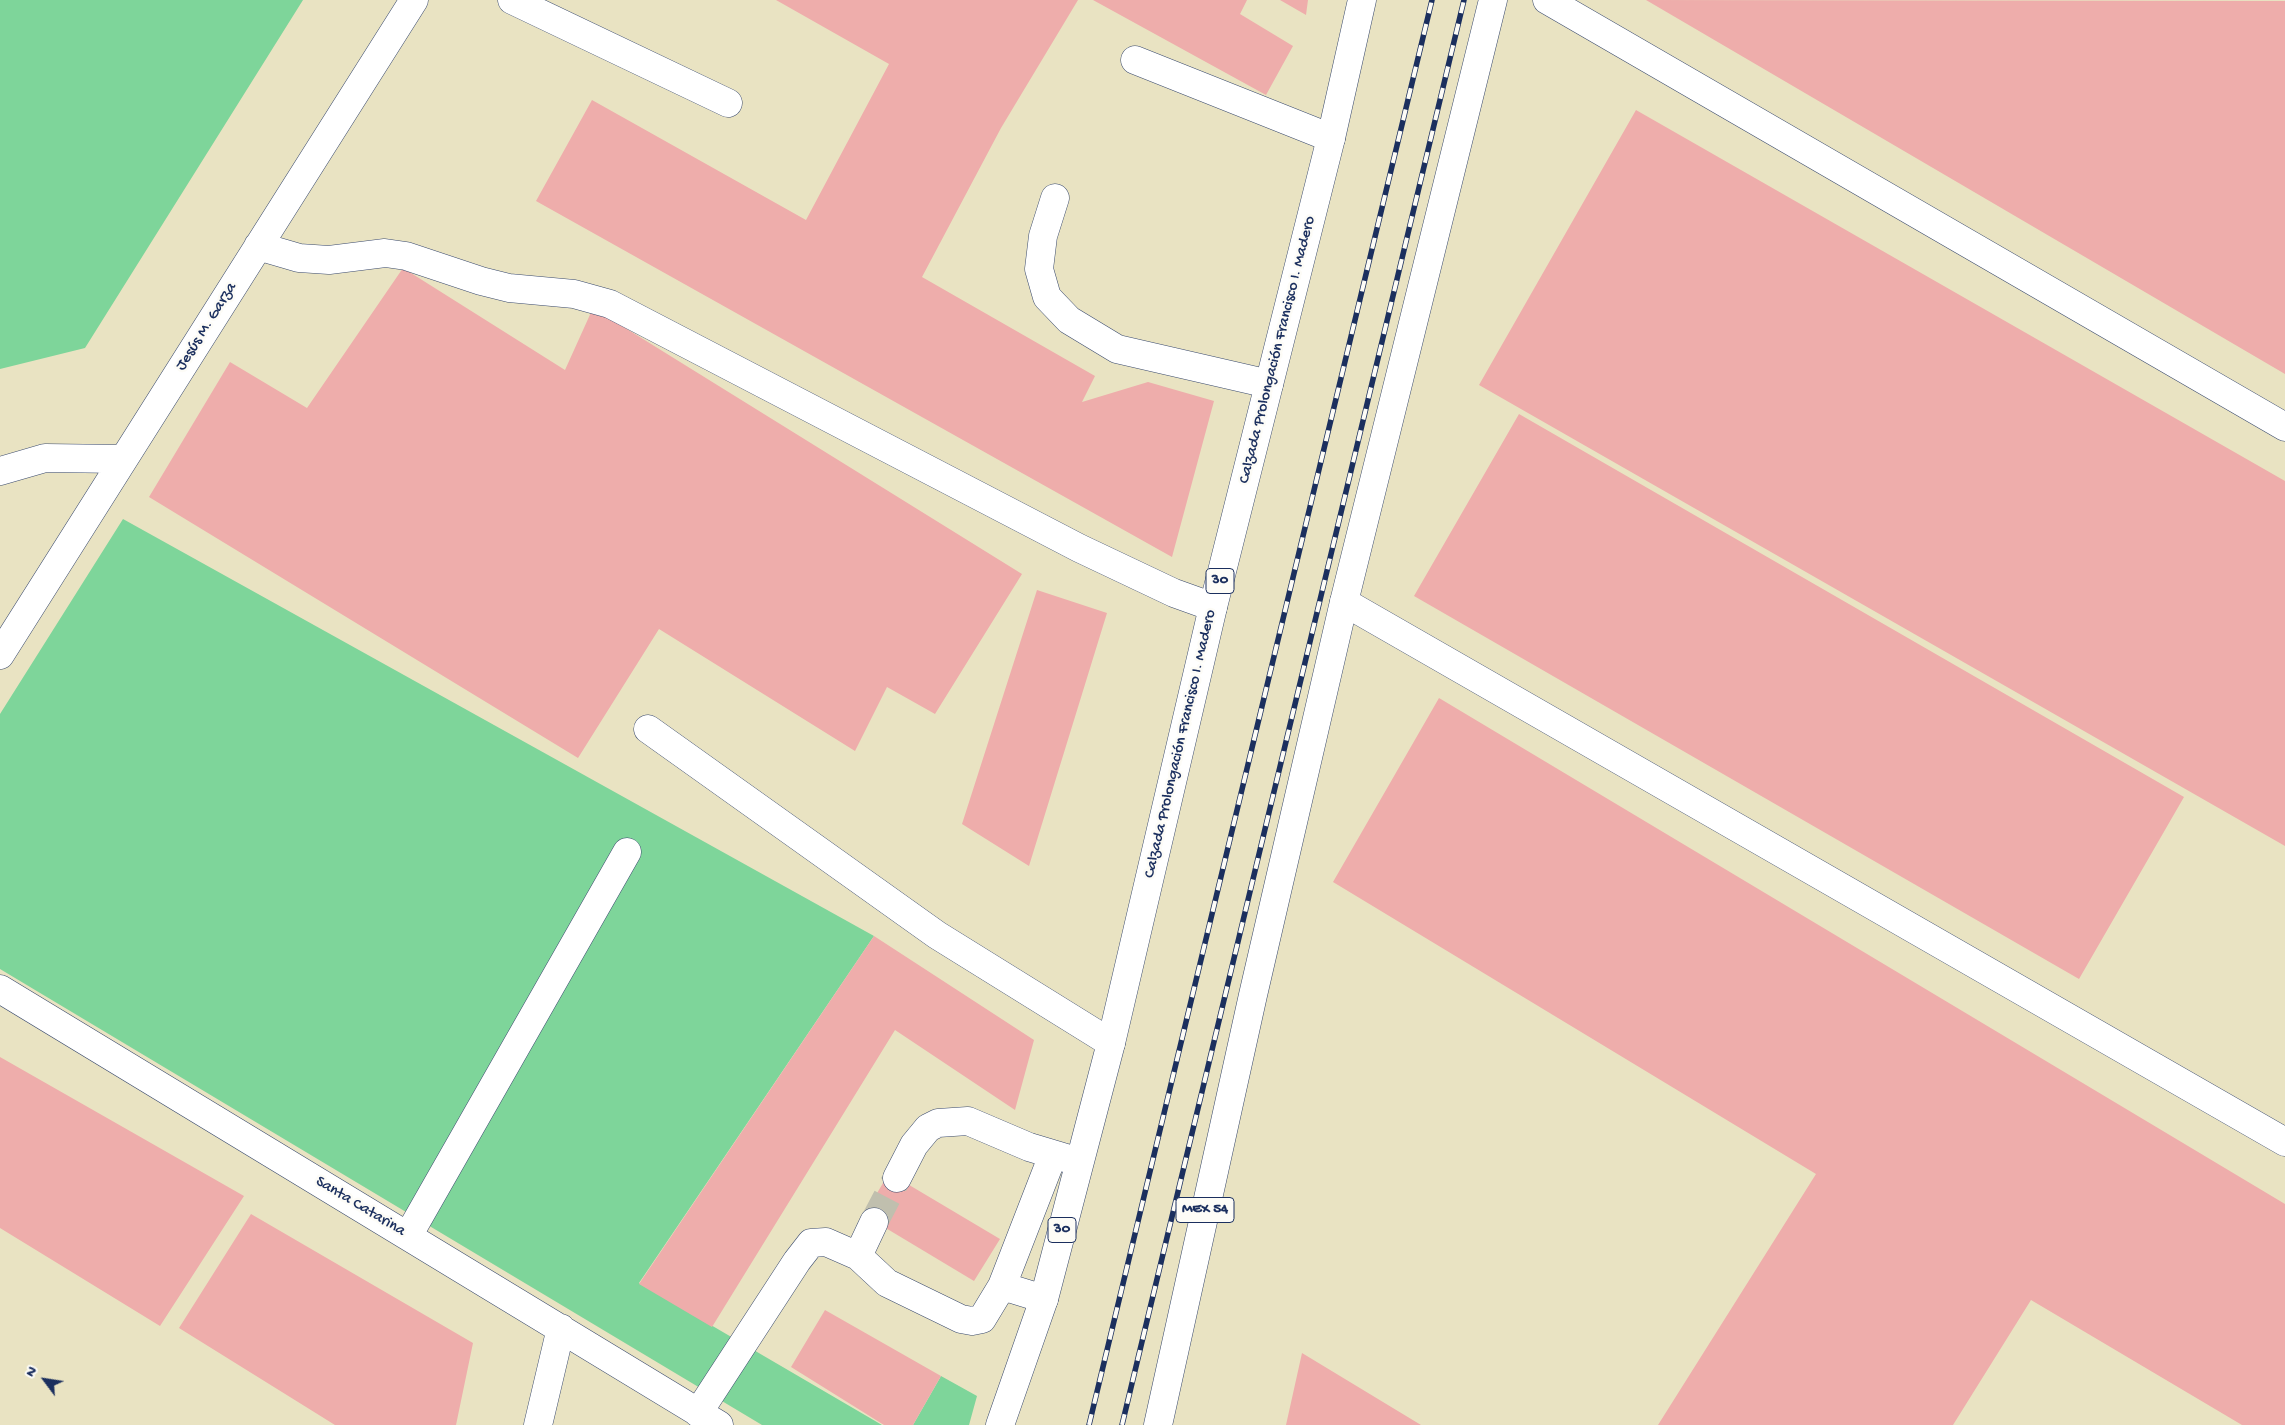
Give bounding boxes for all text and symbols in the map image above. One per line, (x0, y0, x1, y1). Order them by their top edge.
street label: Calzada Prolongación Francisco I. Madero (1235, 214, 1321, 486)
street label: Jesús M. Garza (172, 279, 242, 375)
road number: 30 (1206, 568, 1234, 594)
street label: Calzada Prolongación Francisco I. Madero (1141, 608, 1221, 880)
street label: Santa Catarina (311, 1173, 409, 1241)
road number: MEX 54 (1176, 1198, 1234, 1222)
road number: 30 (1048, 1218, 1076, 1242)
north arrow (20, 1355, 70, 1405)
text: N (22, 1364, 41, 1380)

